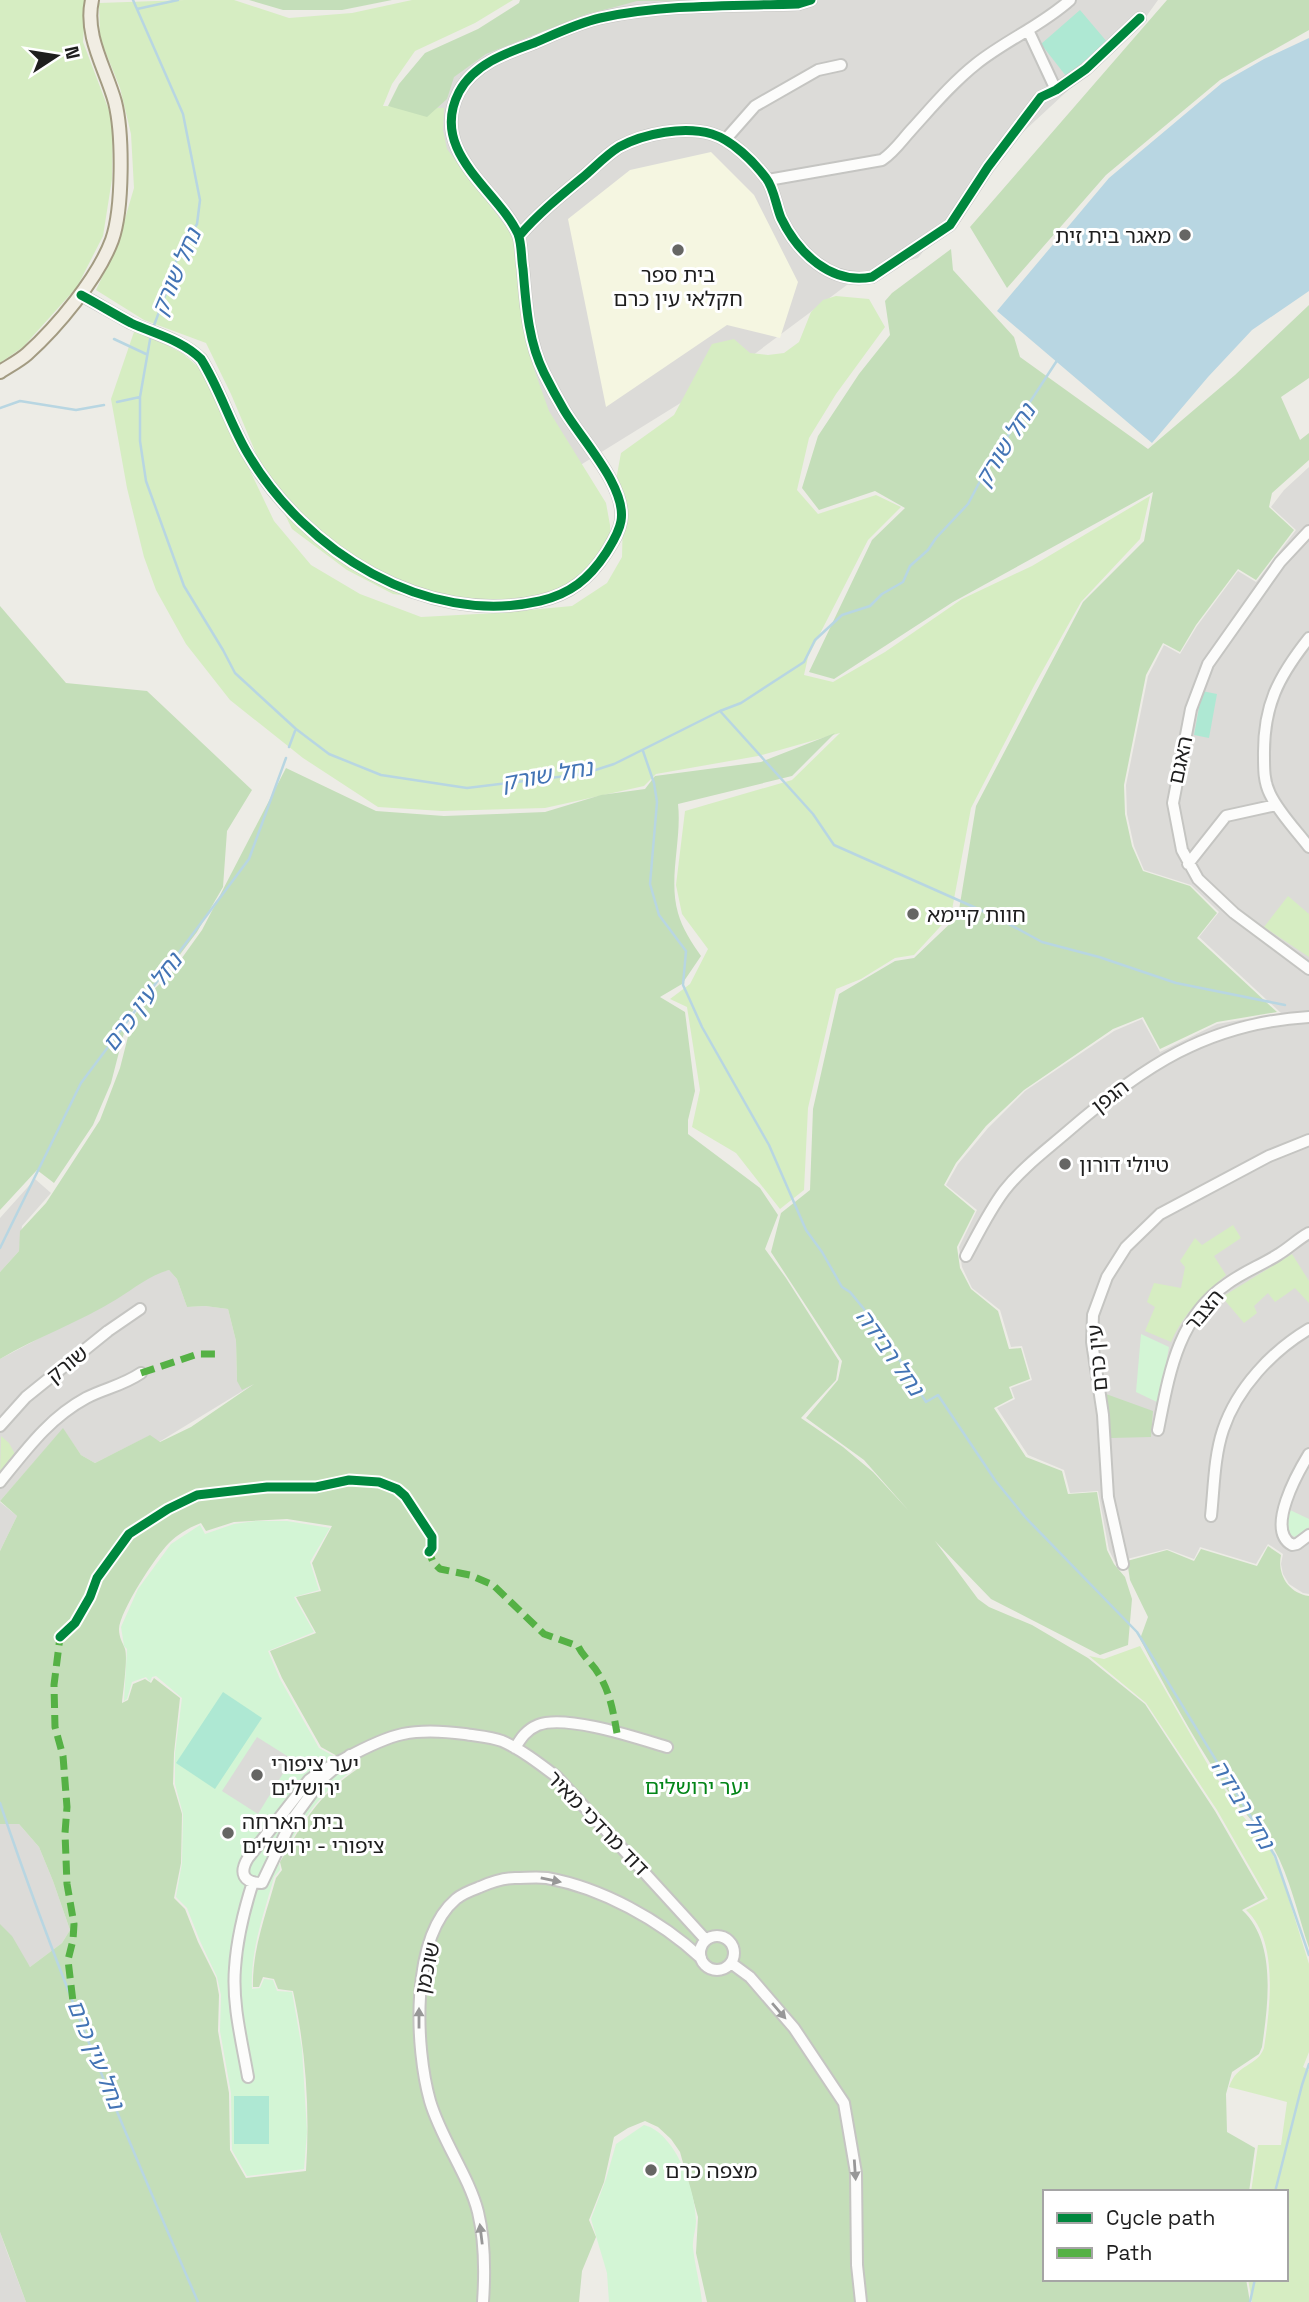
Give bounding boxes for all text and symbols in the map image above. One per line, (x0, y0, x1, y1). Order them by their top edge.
north arrow (21, 21, 91, 91)
text: N (59, 44, 86, 61)
water label: נחל שורק (144, 222, 209, 320)
place label: מאגר בית זית (1055, 222, 1171, 249)
marker: מאגר בית זית (1177, 227, 1193, 243)
marker: בית ספר חקלאי עין כרם (670, 242, 686, 258)
place label: בית ספר חקלאי עין כרם (613, 261, 743, 312)
water label: נחל שורק (968, 396, 1043, 492)
street label: האגם (1162, 733, 1198, 787)
water label: נחל שורק (499, 752, 597, 798)
place label: חוות קיימא (927, 901, 1026, 928)
marker: חוות קיימא (905, 906, 921, 922)
water label: נחל עין כרם (95, 945, 190, 1057)
street label: הגפן (1086, 1073, 1134, 1119)
place label: טיולי דורון (1079, 1151, 1169, 1178)
marker: טיולי דורון (1057, 1156, 1073, 1172)
street label: הצבר (1179, 1283, 1229, 1337)
water label: נחל רבידה (849, 1303, 932, 1403)
street label: עין כרם (1081, 1323, 1113, 1393)
street label: שורק (41, 1339, 93, 1389)
place label: יער ציפורי ירושלים (271, 1750, 359, 1801)
water label: נחל רבידה (1205, 1754, 1283, 1856)
street label: דוד מרדכי מאיר (541, 1765, 655, 1881)
marker: יער ציפורי ירושלים (249, 1767, 265, 1783)
park label: יער ירושלים (645, 1773, 749, 1800)
place label: בית הארחה ציפורי - ירושלים (242, 1808, 385, 1859)
marker: בית הארחה ציפורי - ירושלים (220, 1825, 236, 1841)
one-way arrow (540, 1875, 562, 1886)
street label: שוכמן (408, 1939, 446, 1997)
water label: נחל עין כרם (60, 1995, 132, 2115)
one-way arrow (771, 2002, 787, 2020)
one-way arrow (413, 2007, 425, 2029)
place label: מצפה כרם (665, 2157, 757, 2184)
one-way arrow (850, 2159, 861, 2181)
marker: מצפה כרם (643, 2162, 659, 2178)
legend (1043, 2190, 1288, 2281)
text: Cycle path (1106, 2204, 1215, 2231)
one-way arrow (475, 2223, 486, 2245)
text: Path (1106, 2239, 1152, 2266)

